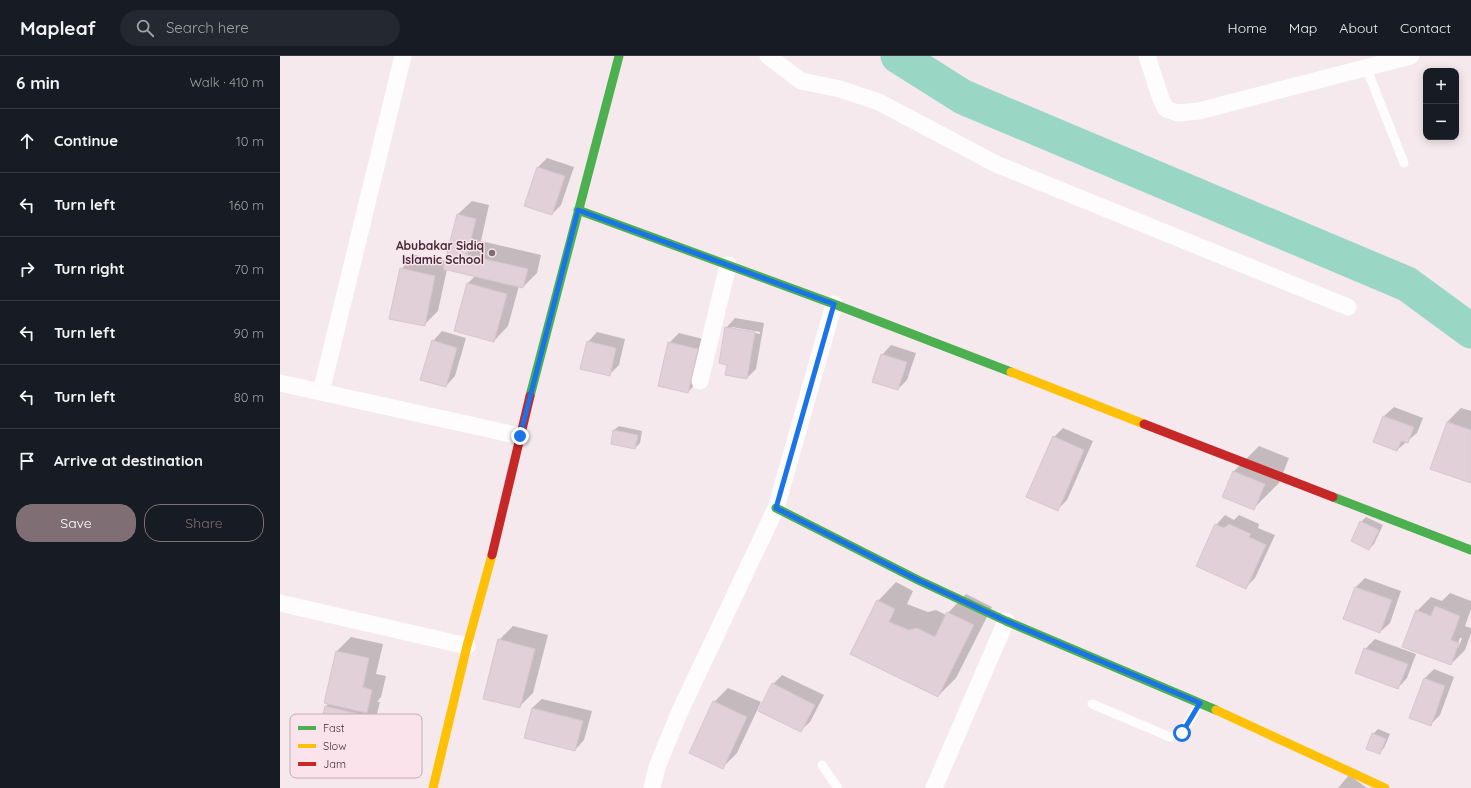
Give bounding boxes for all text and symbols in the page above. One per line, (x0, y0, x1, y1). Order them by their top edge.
search box (120, 10, 400, 46)
text: Mapleaf (20, 16, 96, 40)
icon: search (134, 17, 156, 39)
text: Search here (166, 18, 249, 37)
text: Home (1228, 19, 1267, 37)
text: Map (1289, 19, 1317, 37)
text: About (1339, 19, 1378, 37)
text: Contact (1400, 19, 1451, 37)
map controls (1423, 68, 1459, 140)
button: + (1423, 68, 1459, 104)
text: 6 min (16, 72, 60, 93)
text: Walk · 410 m (189, 74, 264, 90)
button: − (1423, 104, 1459, 140)
icon: ahead (16, 130, 38, 152)
text: Continue (54, 131, 118, 150)
text: 10 m (236, 133, 264, 149)
icon: left (16, 194, 38, 216)
text: Turn left (54, 195, 116, 214)
text: 160 m (229, 197, 264, 213)
place label: Abubakar Sidiq Islamic School (396, 238, 484, 267)
marker: Abubakar Sidiq Islamic School (487, 248, 497, 258)
icon: right (16, 258, 38, 280)
text: Turn right (54, 259, 125, 278)
text: 70 m (234, 261, 264, 277)
icon: left (16, 322, 38, 344)
text: Turn left (54, 323, 116, 342)
text: 90 m (234, 325, 264, 341)
icon: left (16, 386, 38, 408)
text: Turn left (54, 387, 116, 406)
text: 80 m (234, 389, 264, 405)
route end (511, 427, 529, 445)
icon: arrive (16, 450, 38, 472)
text: Arrive at destination (54, 451, 203, 470)
button: Save (16, 504, 136, 542)
button: Share (144, 504, 264, 542)
legend (290, 714, 422, 778)
text: Fast (323, 721, 345, 735)
route start (1173, 724, 1191, 742)
text: Slow (323, 739, 347, 753)
text: Jam (323, 757, 346, 771)

